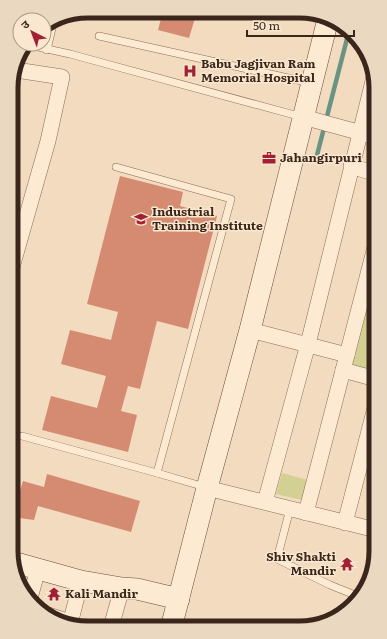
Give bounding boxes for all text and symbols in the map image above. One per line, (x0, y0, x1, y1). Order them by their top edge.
north arrow (12, 12, 52, 52)
scale bar (247, 12, 354, 38)
text: उ (17, 15, 33, 32)
text: 50 m (253, 16, 280, 34)
place label: Babu Jagjivan Ram Memorial Hospital (201, 54, 316, 86)
hospital icon: Babu Jagjivan Ram Memorial Hospital (182, 63, 198, 79)
place label: Jahangirpuri (280, 148, 362, 166)
office icon: Jahangirpuri (261, 150, 277, 166)
place label: Industrial Training Institute (152, 202, 263, 234)
school or university icon: Industrial Training Institute (133, 211, 149, 227)
place label: Shiv Shakti Mandir (266, 547, 337, 579)
temple icon: Shiv Shakti Mandir (339, 556, 355, 572)
place label: Kali Mandir (65, 584, 138, 602)
temple icon: Kali Mandir (46, 586, 62, 602)

